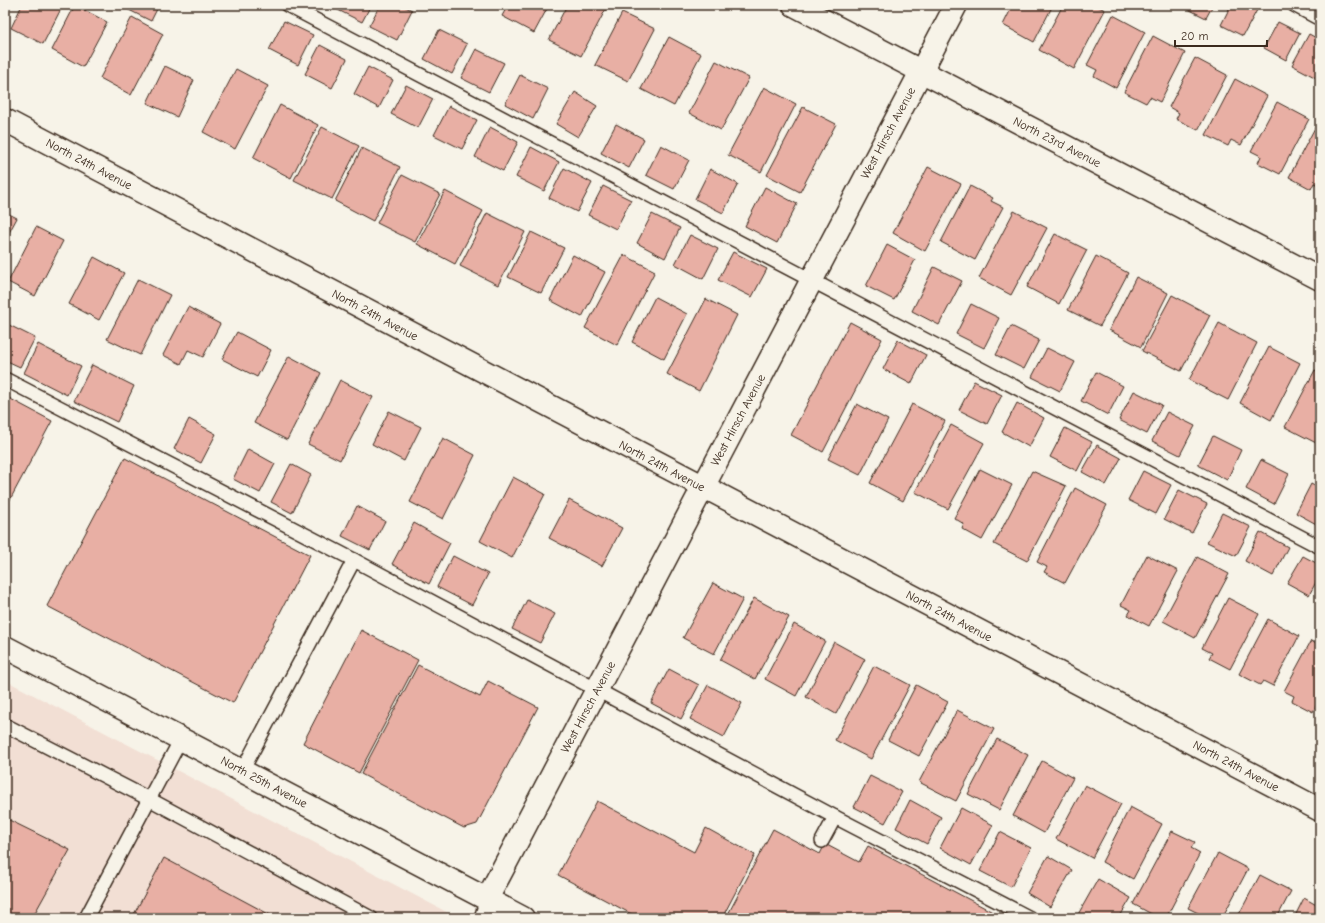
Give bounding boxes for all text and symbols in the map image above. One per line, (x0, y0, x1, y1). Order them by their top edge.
scale bar (1175, 22, 1267, 48)
text: 20 m (1181, 29, 1209, 43)
street label: West Hirsch Avenue (858, 85, 918, 181)
street label: North 23rd Avenue (1011, 114, 1103, 170)
street label: North 24th Avenue (44, 135, 134, 193)
street label: North 24th Avenue (330, 286, 420, 344)
street label: West Hirsch Avenue (708, 372, 768, 468)
street label: North 24th Avenue (617, 437, 707, 495)
street label: North 24th Avenue (904, 587, 994, 645)
street label: West Hirsch Avenue (558, 659, 618, 755)
street label: North 24th Avenue (1191, 737, 1281, 795)
street label: North 25th Avenue (218, 753, 310, 811)

